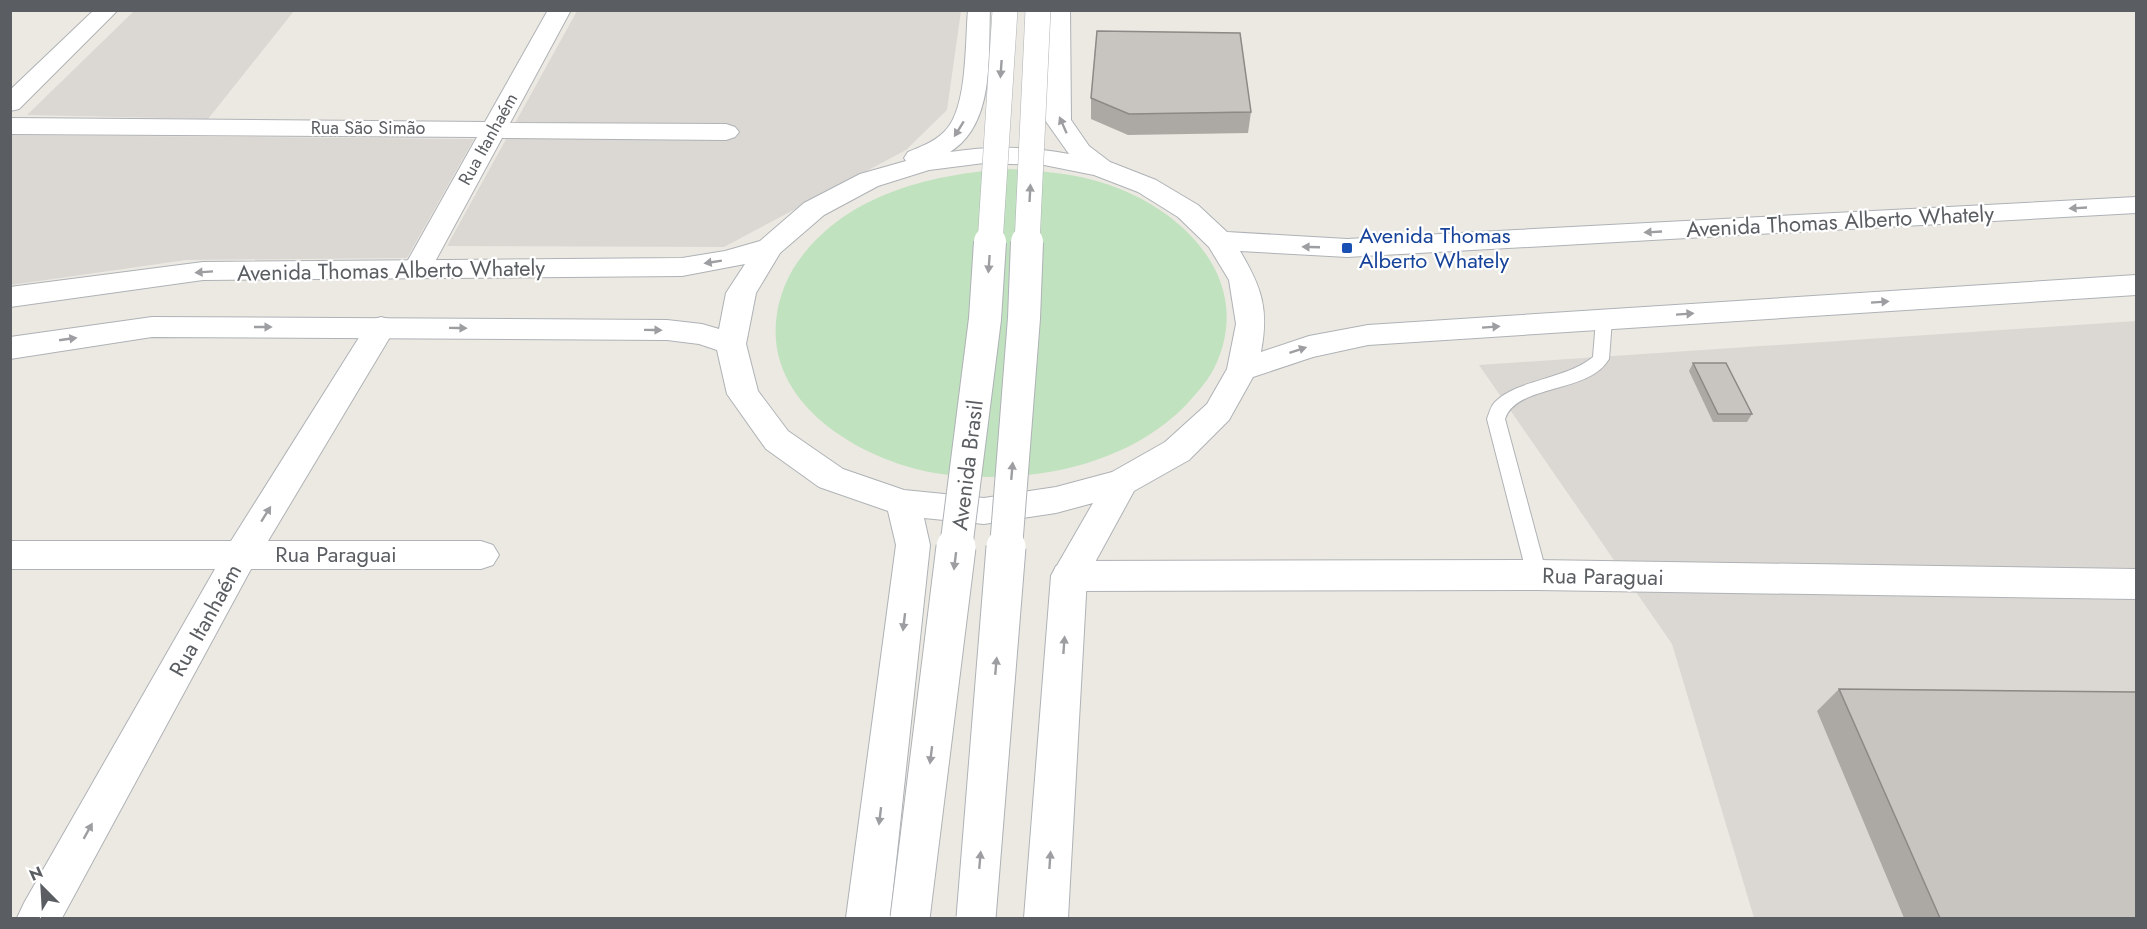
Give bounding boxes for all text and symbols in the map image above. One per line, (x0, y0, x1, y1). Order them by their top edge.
one-way arrow (996, 59, 1006, 78)
street label: Rua Itanhaém (452, 88, 524, 190)
street label: Rua São Simão (311, 115, 425, 141)
one-way arrow (1058, 117, 1067, 134)
one-way arrow (954, 120, 965, 137)
one-way arrow (1025, 184, 1034, 203)
street label: Avenida Thomas Alberto Whately (1685, 197, 1995, 245)
one-way arrow (2069, 204, 2088, 213)
place label: Avenida Thomas Alberto Whately (1359, 219, 1511, 276)
one-way arrow (1643, 227, 1662, 236)
marker: Avenida Thomas Alberto Whately (1340, 241, 1354, 255)
one-way arrow (1302, 242, 1321, 252)
street label: Avenida Thomas Alberto Whately (237, 251, 546, 289)
one-way arrow (984, 254, 993, 273)
one-way arrow (704, 258, 723, 267)
one-way arrow (194, 267, 213, 277)
one-way arrow (1871, 297, 1890, 307)
one-way arrow (1676, 310, 1695, 319)
one-way arrow (253, 322, 272, 332)
one-way arrow (1481, 322, 1500, 331)
one-way arrow (448, 323, 467, 333)
one-way arrow (643, 325, 662, 335)
one-way arrow (59, 335, 78, 344)
one-way arrow (1289, 345, 1307, 355)
street label: Avenida Brasil (943, 398, 991, 532)
one-way arrow (1007, 462, 1017, 481)
one-way arrow (260, 506, 271, 522)
street label: Rua Paraguai (275, 538, 397, 570)
one-way arrow (950, 552, 960, 571)
street label: Rua Itanhaém (161, 558, 249, 682)
street label: Rua Paraguai (1542, 559, 1664, 593)
one-way arrow (899, 613, 909, 632)
one-way arrow (1060, 635, 1069, 654)
one-way arrow (991, 656, 1001, 675)
one-way arrow (926, 746, 935, 765)
one-way arrow (876, 806, 885, 825)
one-way arrow (83, 822, 93, 839)
one-way arrow (975, 851, 985, 870)
one-way arrow (1045, 851, 1055, 870)
north arrow (12, 857, 72, 917)
text: N (26, 861, 47, 887)

